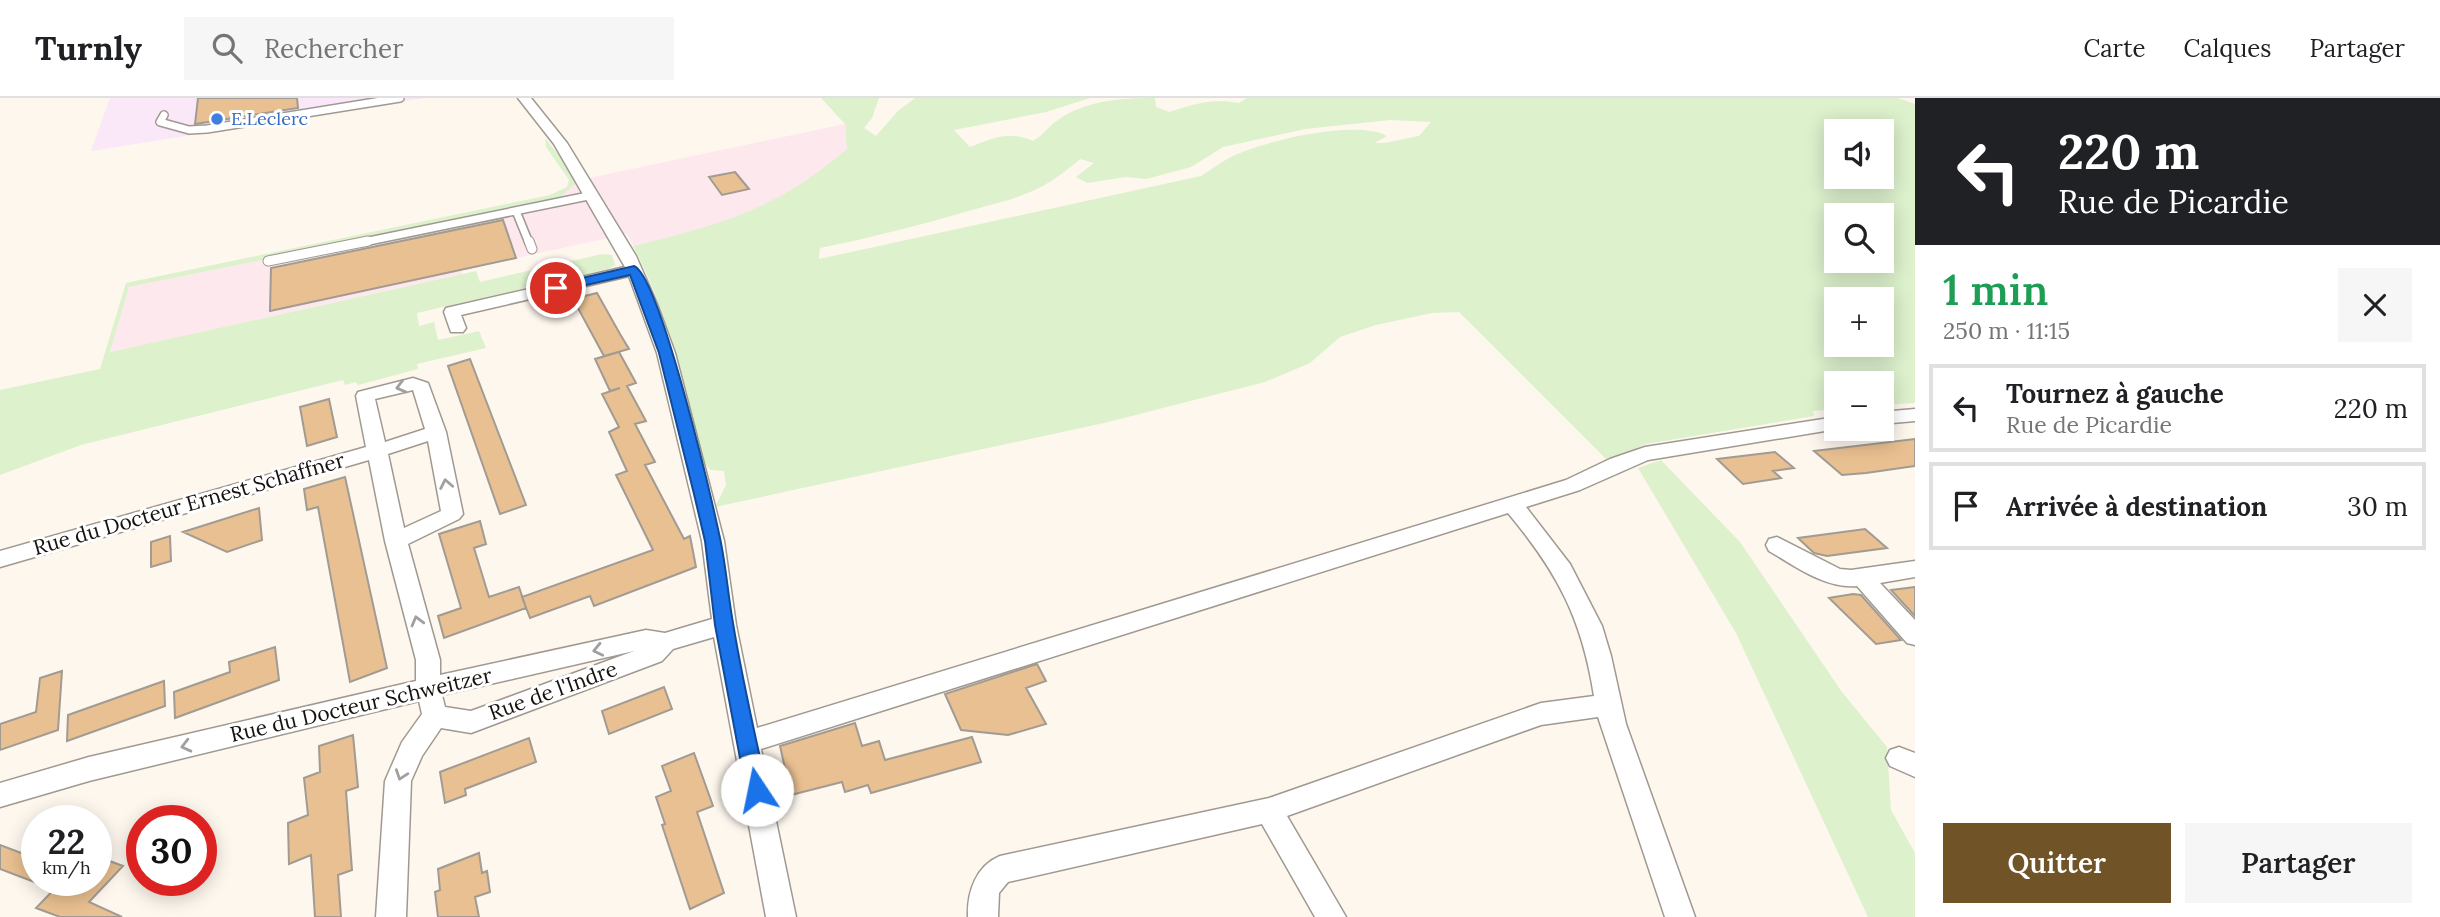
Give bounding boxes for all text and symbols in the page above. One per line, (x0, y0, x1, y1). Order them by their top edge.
search box (184, 17, 674, 80)
text: Turnly (35, 27, 142, 69)
icon: search (208, 29, 246, 67)
text: Rechercher (264, 32, 403, 65)
text: Carte (2083, 33, 2145, 64)
text: Calques (2183, 33, 2271, 64)
text: Partager (2309, 33, 2405, 64)
place label: E.Leclerc (231, 107, 308, 130)
marker: E.Leclerc (209, 111, 225, 127)
map controls (1824, 119, 1894, 441)
button: sound (1824, 119, 1894, 189)
text: 220 m (2058, 120, 2199, 182)
icon: left (1943, 126, 2034, 217)
text: Rue de Picardie (2058, 181, 2289, 222)
button: search (1824, 203, 1894, 273)
pin (526, 258, 586, 318)
text: 1 min (1943, 263, 2048, 317)
button: close (2338, 268, 2412, 342)
icon: arrive (537, 269, 575, 307)
button: + (1824, 287, 1894, 357)
text: 250 m · 11:15 (1943, 316, 2070, 345)
button: − (1824, 371, 1894, 441)
text: Tournez à gauche (2006, 377, 2224, 410)
one-way arrow (395, 379, 407, 393)
icon: left (1947, 389, 1985, 427)
text: 220 m (2334, 392, 2408, 425)
text: Rue de Picardie (2006, 410, 2172, 439)
street label: Rue du Docteur Ernest Schaffner (30, 446, 348, 561)
one-way arrow (439, 478, 454, 490)
icon: arrive (1947, 487, 1985, 525)
text: Arrivée à destination (2006, 490, 2267, 523)
text: 30 m (2347, 490, 2408, 523)
one-way arrow (411, 615, 426, 627)
one-way arrow (592, 641, 604, 656)
street label: Rue de l'Indre (485, 655, 621, 726)
street label: Rue du Docteur Schweitzer (227, 661, 494, 748)
one-way arrow (180, 738, 192, 752)
position arrow (720, 753, 794, 827)
one-way arrow (395, 768, 409, 780)
speed limit sign: 30 (126, 805, 217, 896)
text: 22 (48, 819, 85, 864)
button: Quitter (1943, 823, 2171, 903)
button: Partager (2185, 823, 2412, 903)
text: km/h (42, 856, 91, 879)

